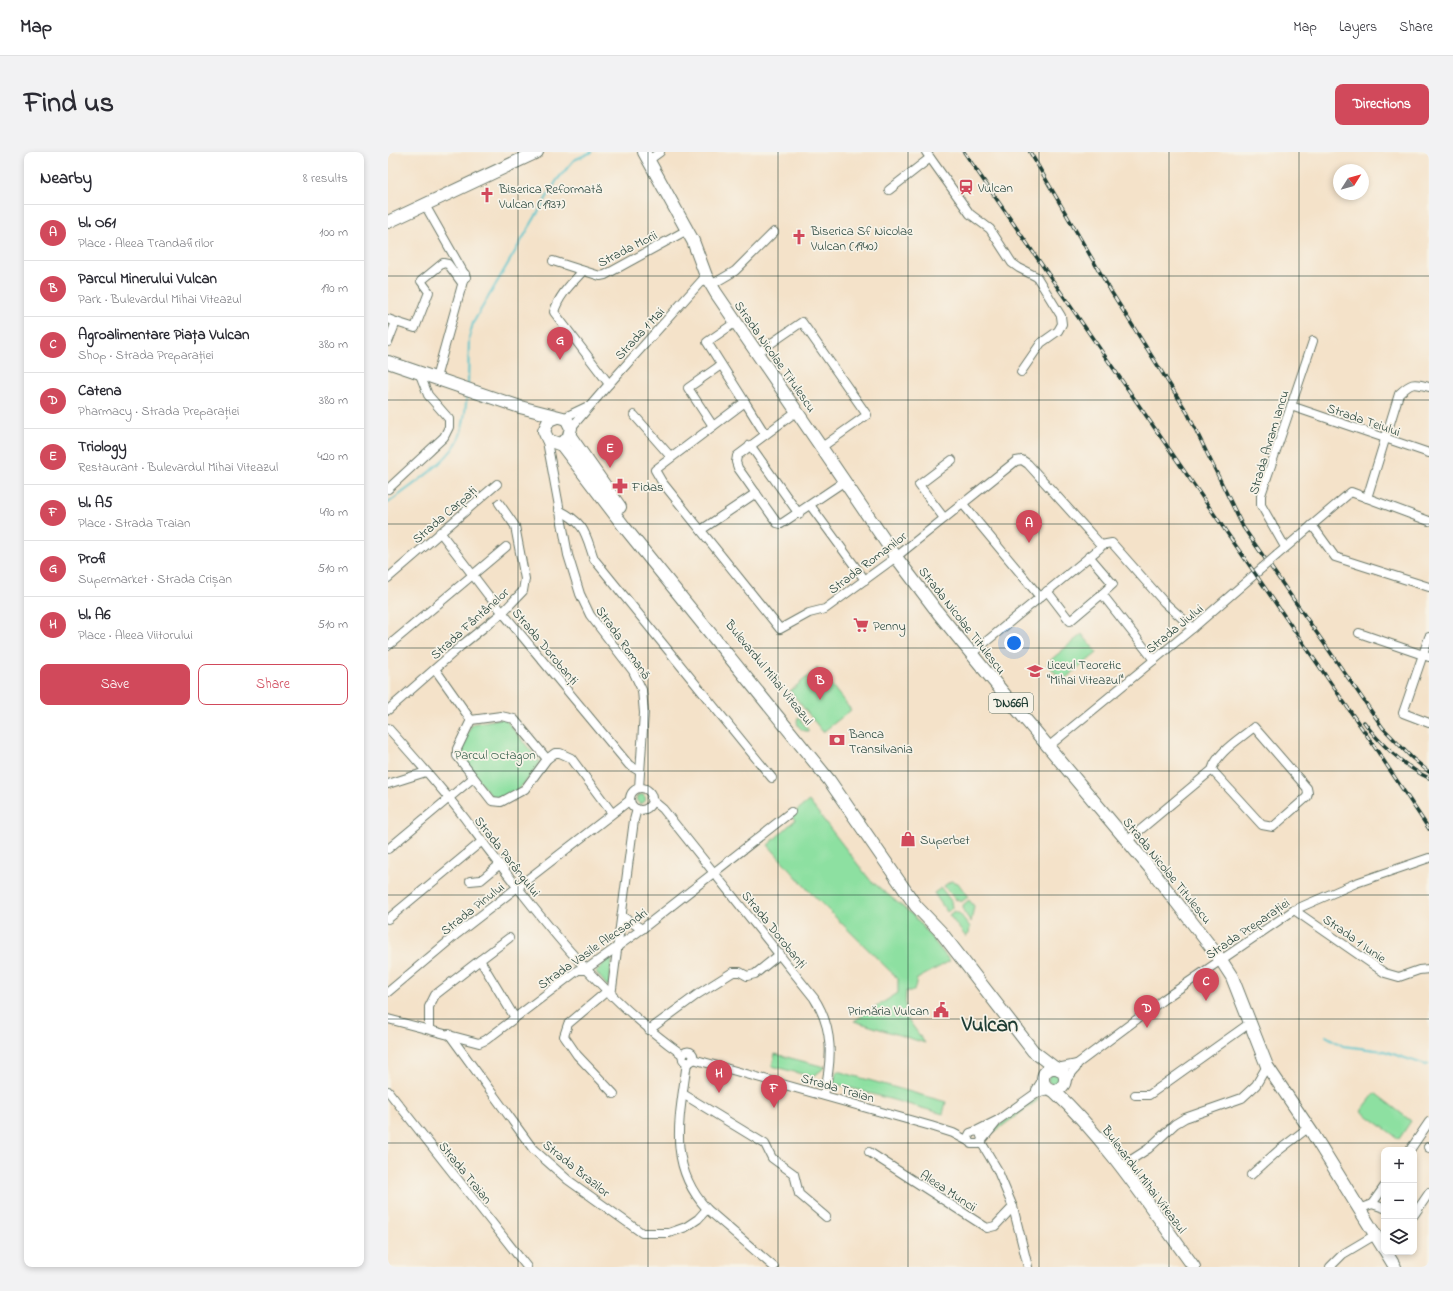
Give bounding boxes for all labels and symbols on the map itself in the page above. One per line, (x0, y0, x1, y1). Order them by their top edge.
north arrow (1333, 164, 1369, 200)
station icon: Vulcan (957, 178, 975, 196)
place label: Vulcan (977, 179, 1013, 198)
place label: Biserica Reformată Vulcan (1937) (498, 180, 602, 214)
church icon: Biserica Reformată Vulcan (1937) (478, 186, 496, 204)
place label: Biserica Sf Nicolae Vulcan (1940) (810, 222, 913, 256)
street label: Strada Morii (595, 226, 661, 272)
church icon: Biserica Sf Nicolae Vulcan (1940) (790, 228, 808, 246)
street label: Strada Nicolae Titulescu (729, 297, 820, 416)
street label: Strada 1 Mai (611, 303, 670, 365)
pin: G (547, 327, 573, 360)
street label: Strada Avram Iancu (1244, 388, 1294, 497)
street label: Strada Teiului (1324, 399, 1403, 442)
pin: E (597, 435, 623, 468)
pharmacy icon: Fidas (611, 477, 629, 495)
place label: Fidas (631, 478, 664, 497)
street label: Strada Carpați (408, 482, 482, 549)
pin: A (1016, 510, 1042, 543)
street label: Strada Romanilor (825, 527, 912, 599)
street label: Strada Nicolae Titulescu (914, 563, 1010, 679)
street label: Strada Fântânelor (427, 583, 514, 665)
street label: Strada Jiului (1142, 600, 1208, 658)
street label: Strada Romană (591, 602, 655, 684)
street label: Strada Dorobanți (507, 604, 583, 689)
street label: Bulevardul Mihai Viteazul (720, 615, 817, 730)
supermarket icon: Penny (852, 616, 870, 634)
place label: Penny (873, 617, 906, 637)
your location (1004, 633, 1024, 653)
place label: Liceul Teoretic "Mihai Viteazul" (1047, 656, 1123, 690)
school or university icon: Liceul Teoretic "Mihai Viteazul" (1026, 662, 1044, 680)
pin: B (807, 667, 833, 700)
road number: DN66A (989, 693, 1033, 713)
place label: Banca Transilvania (848, 725, 913, 759)
bank icon: Banca Transilvania (828, 731, 846, 749)
park label: Parcul Octagon (454, 746, 536, 766)
street label: Strada Parângului (468, 813, 544, 902)
street label: Strada Nicolae Titulescu (1118, 814, 1216, 928)
shop icon: Superbet (899, 830, 917, 848)
place label: Superbet (920, 831, 970, 850)
street label: Strada Pinului (437, 878, 509, 940)
street label: Strada Dorobanți (737, 887, 811, 973)
street label: Strada Preparației (1202, 894, 1294, 965)
street label: Strada Vasile Alecsandri (534, 904, 652, 994)
street label: Strada 1 Iunie (1318, 910, 1390, 968)
pin: C (1193, 968, 1219, 1001)
pin: D (1134, 995, 1160, 1028)
public building icon: Primăria Vulcan (932, 1001, 950, 1019)
place label: Primăria Vulcan (848, 1002, 929, 1021)
district label: Vulcan (961, 1011, 1018, 1041)
pin: H (706, 1060, 732, 1093)
street label: Strada Traian (799, 1069, 877, 1108)
pin: F (761, 1075, 787, 1108)
street label: Bulevardul Mihai Viteazul (1096, 1121, 1191, 1238)
street label: Strada Brazilor (538, 1136, 615, 1203)
street label: Strada Traian (434, 1138, 496, 1208)
street label: Aleea Muncii (916, 1166, 980, 1217)

